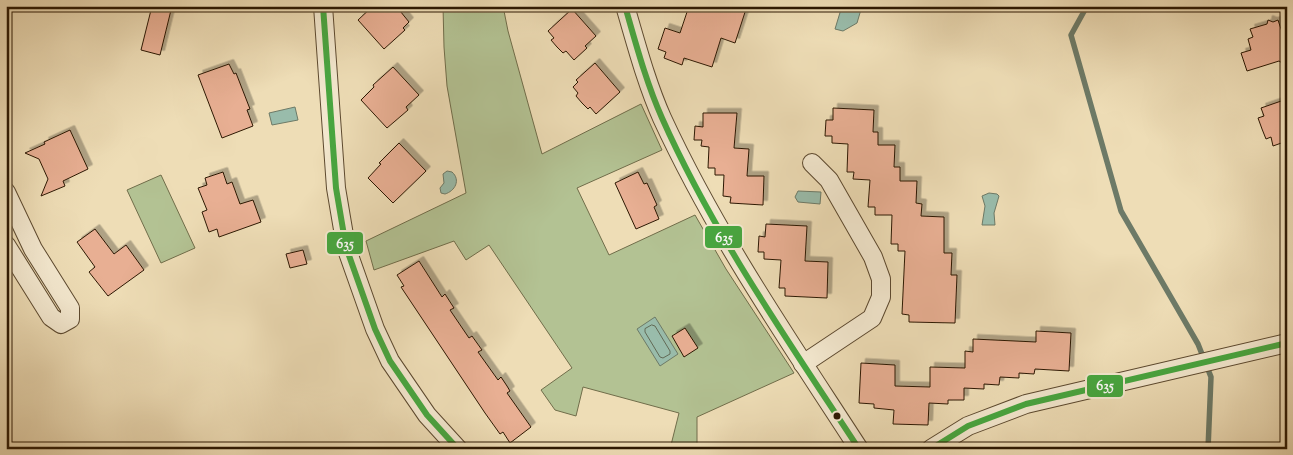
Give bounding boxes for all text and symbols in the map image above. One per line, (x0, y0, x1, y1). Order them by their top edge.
line badge: 635 (704, 225, 743, 249)
text: 635 (715, 229, 733, 249)
line badge: 635 (326, 231, 364, 255)
text: 635 (336, 235, 354, 255)
line badge: 635 (1086, 374, 1124, 398)
text: 635 (1096, 377, 1114, 397)
unlabelled marker (832, 411, 842, 421)

